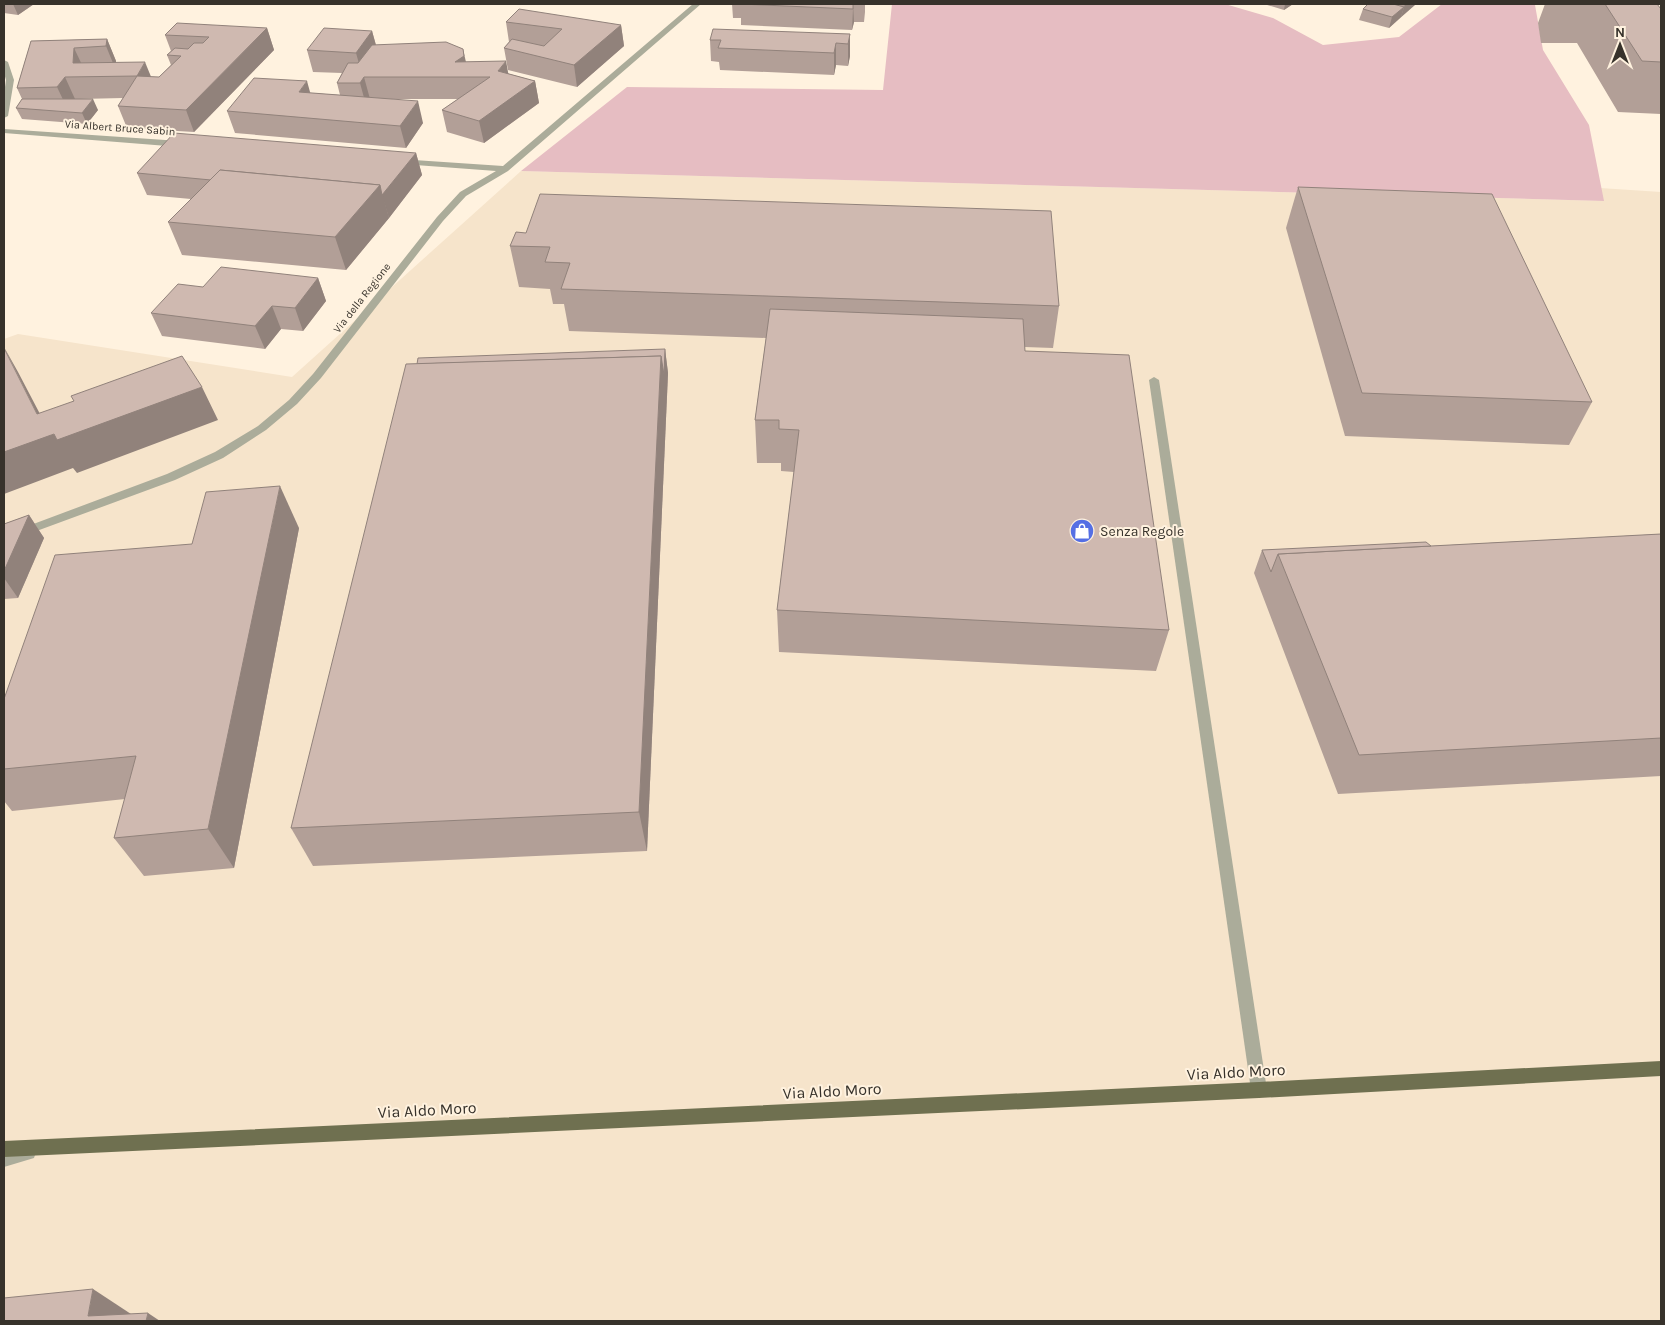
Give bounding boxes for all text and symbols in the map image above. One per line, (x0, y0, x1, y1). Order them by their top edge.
north arrow (1595, 20, 1645, 70)
text: N (1615, 24, 1625, 41)
street label: Via Albert Bruce Sabin (64, 118, 176, 138)
street label: Via della Regione (331, 260, 394, 336)
shop icon: Senza Regole (1069, 518, 1095, 544)
place label: Senza Regole (1100, 523, 1184, 540)
street label: Via Aldo Moro (1186, 1060, 1286, 1084)
street label: Via Aldo Moro (782, 1079, 882, 1103)
street label: Via Aldo Moro (377, 1098, 477, 1122)

